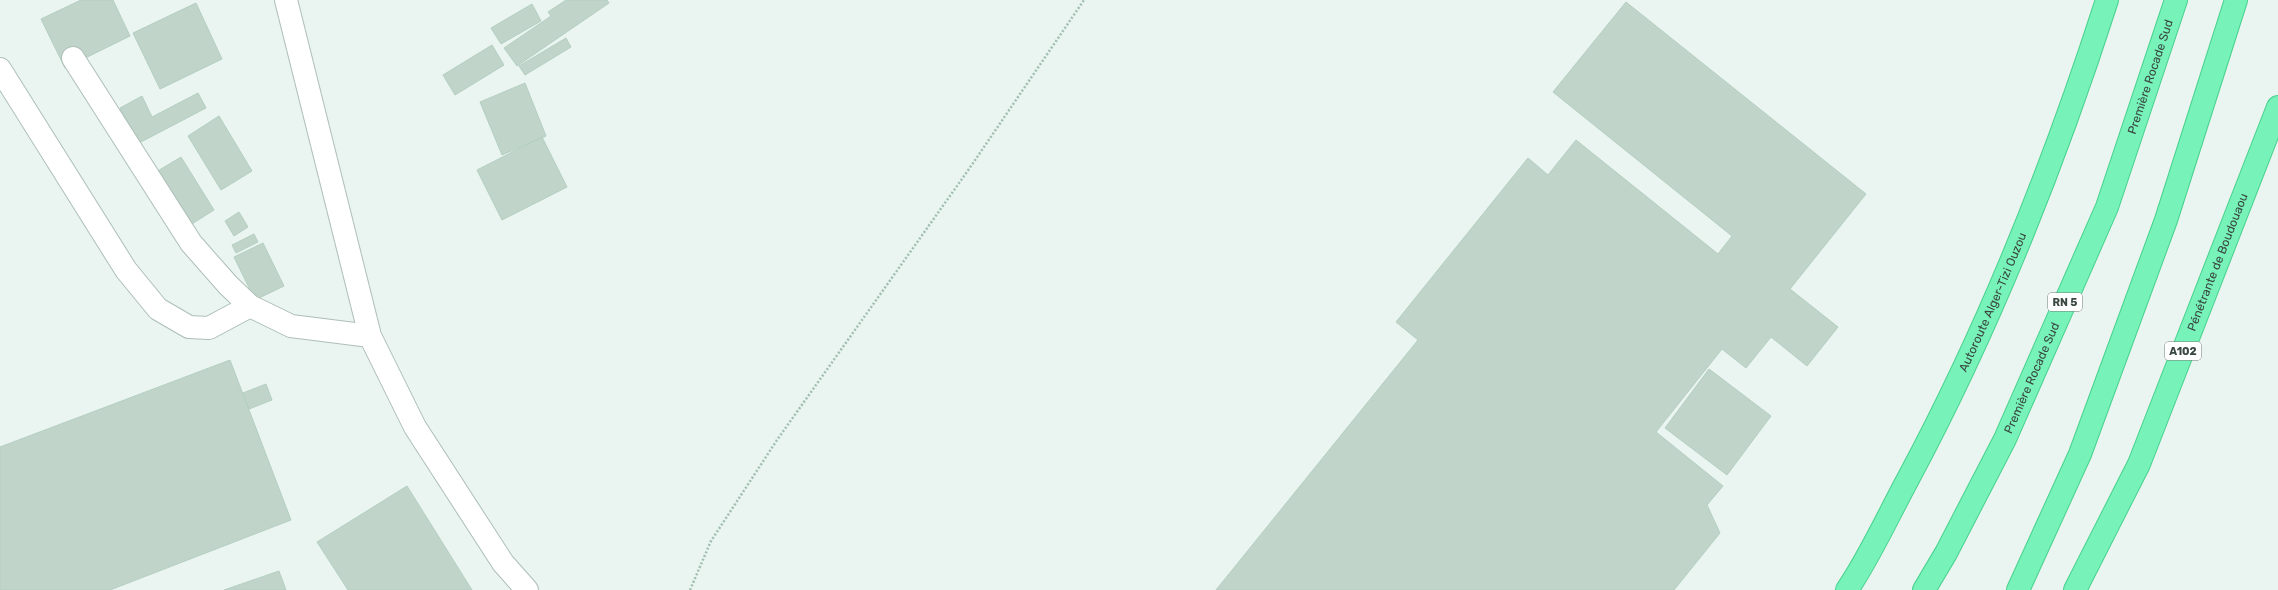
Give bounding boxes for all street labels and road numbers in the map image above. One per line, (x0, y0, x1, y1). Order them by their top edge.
street label: Première Rocade Sud (2125, 18, 2176, 136)
street label: Pénétrante de Boudouaou (2184, 191, 2251, 333)
street label: Autoroute Alger-Tizi Ouzou (1956, 230, 2029, 374)
road number: RN 5 (2048, 293, 2082, 311)
street label: Première Rocade Sud (2001, 320, 2062, 436)
road number: A102 (2165, 342, 2201, 360)

